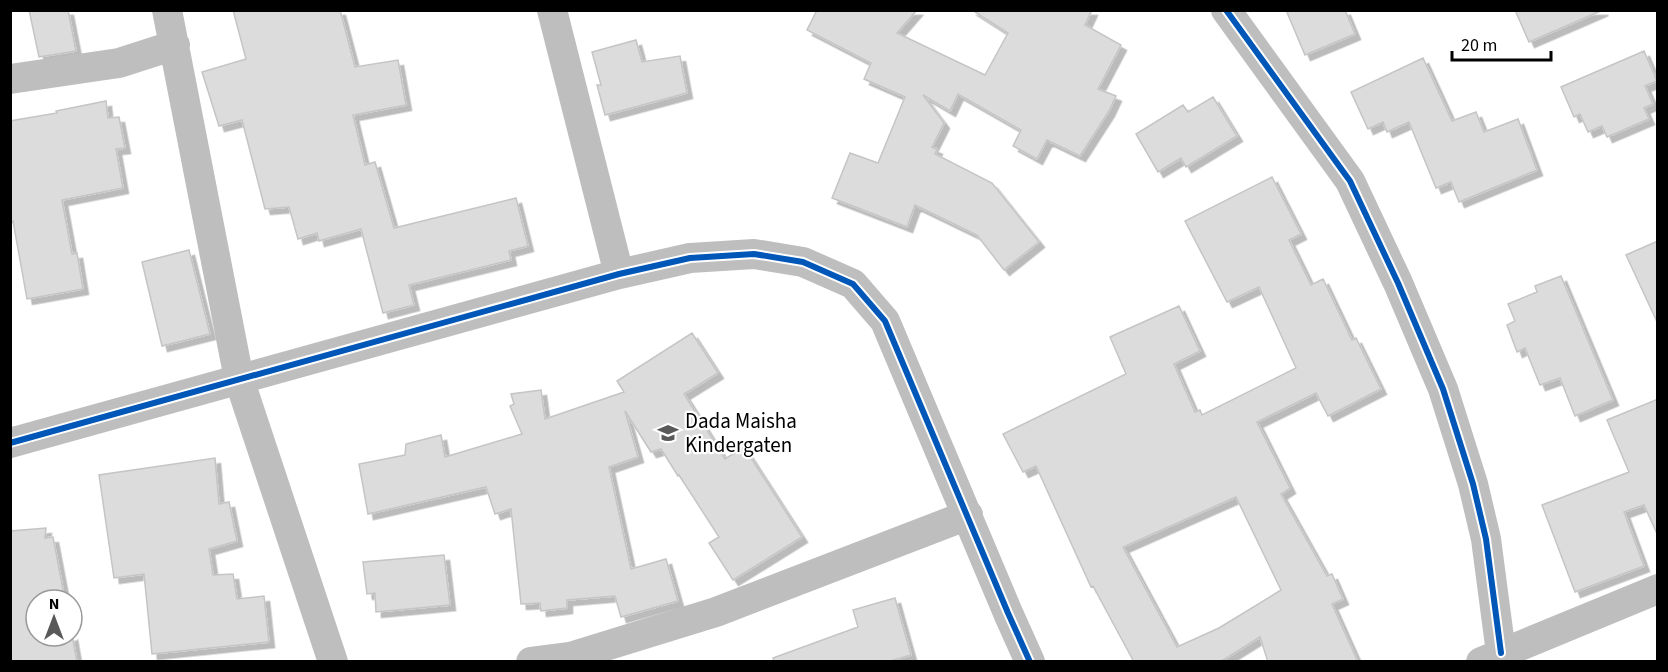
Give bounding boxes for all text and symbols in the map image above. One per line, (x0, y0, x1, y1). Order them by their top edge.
scale bar (1452, 24, 1551, 62)
text: 20 m (1461, 33, 1497, 58)
place label: Dada Maisha Kindergaten (685, 406, 797, 460)
school or university icon: Dada Maisha Kindergaten (656, 421, 680, 445)
north arrow (24, 588, 84, 648)
text: N (49, 593, 59, 615)

